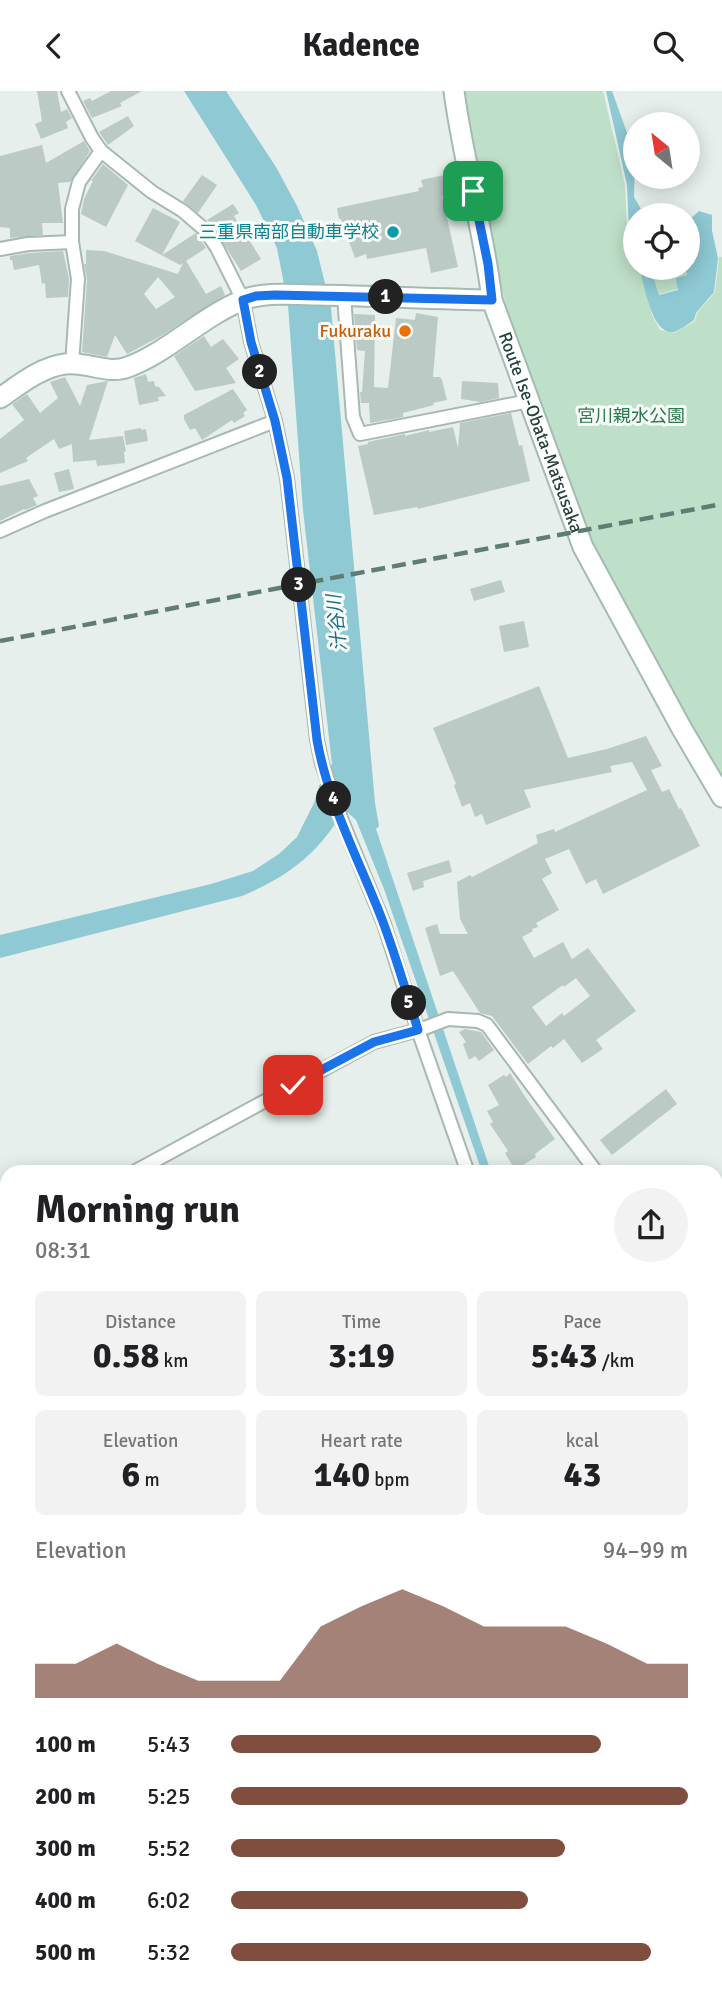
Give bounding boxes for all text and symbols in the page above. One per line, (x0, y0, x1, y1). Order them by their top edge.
text: Kadence (302, 26, 420, 65)
icon: back (35, 27, 73, 65)
icon: search (649, 27, 687, 65)
north arrow (623, 112, 700, 189)
map controls (623, 112, 700, 280)
pin (443, 161, 503, 221)
icon: arrive (454, 172, 492, 210)
button: locate (623, 203, 700, 280)
place label: 三重県南部自動車学校 (199, 221, 379, 243)
marker: 三重県南部自動車学校 (385, 224, 401, 240)
pin: 1 (368, 279, 404, 315)
text: 1 (380, 284, 391, 308)
place label: Fukuraku (319, 320, 391, 342)
marker: Fukuraku (397, 323, 413, 339)
street label: Route Ise-Obata-Matsusaka (494, 329, 588, 536)
pin: 2 (243, 355, 278, 389)
text: 2 (254, 359, 265, 383)
park label: 宮川親水公園 (577, 405, 685, 427)
pin: 3 (282, 567, 316, 603)
text: 3 (293, 572, 304, 596)
water label: 汁谷川 (322, 591, 352, 653)
pin: 4 (316, 781, 352, 817)
text: 4 (328, 786, 339, 810)
pin: 5 (392, 985, 426, 1021)
text: 5 (403, 990, 414, 1014)
pin (263, 1055, 323, 1115)
icon: check (274, 1066, 312, 1104)
text: Morning run (35, 1186, 240, 1233)
button: share (614, 1188, 688, 1262)
text: 08:31 (35, 1236, 91, 1265)
text: Distance (105, 1310, 176, 1334)
text: Time (342, 1310, 381, 1334)
text: Pace (563, 1310, 602, 1334)
text: 0.58 (93, 1334, 159, 1377)
text: 3:19 (328, 1334, 395, 1377)
text: 5:43 (531, 1334, 598, 1377)
text: km (159, 1349, 188, 1373)
text: /km (598, 1349, 634, 1373)
text: Elevation (103, 1429, 178, 1453)
text: Heart rate (320, 1429, 403, 1453)
text: kcal (566, 1429, 599, 1453)
text: 6 (121, 1453, 140, 1496)
text: 140 (313, 1453, 370, 1496)
text: 43 (564, 1453, 601, 1496)
text: m (140, 1468, 160, 1492)
text: bpm (370, 1468, 410, 1492)
text: Elevation (35, 1536, 127, 1565)
text: 94–99 m (603, 1536, 688, 1565)
text: 100 m (35, 1730, 96, 1759)
text: 5:43 (147, 1730, 190, 1759)
text: 200 m (35, 1782, 96, 1811)
text: 5:25 (147, 1782, 190, 1811)
text: 300 m (35, 1834, 96, 1863)
text: 5:52 (147, 1834, 190, 1863)
text: 400 m (35, 1886, 96, 1915)
text: 6:02 (147, 1886, 190, 1915)
text: 500 m (35, 1938, 96, 1967)
text: 5:32 (147, 1938, 190, 1967)

